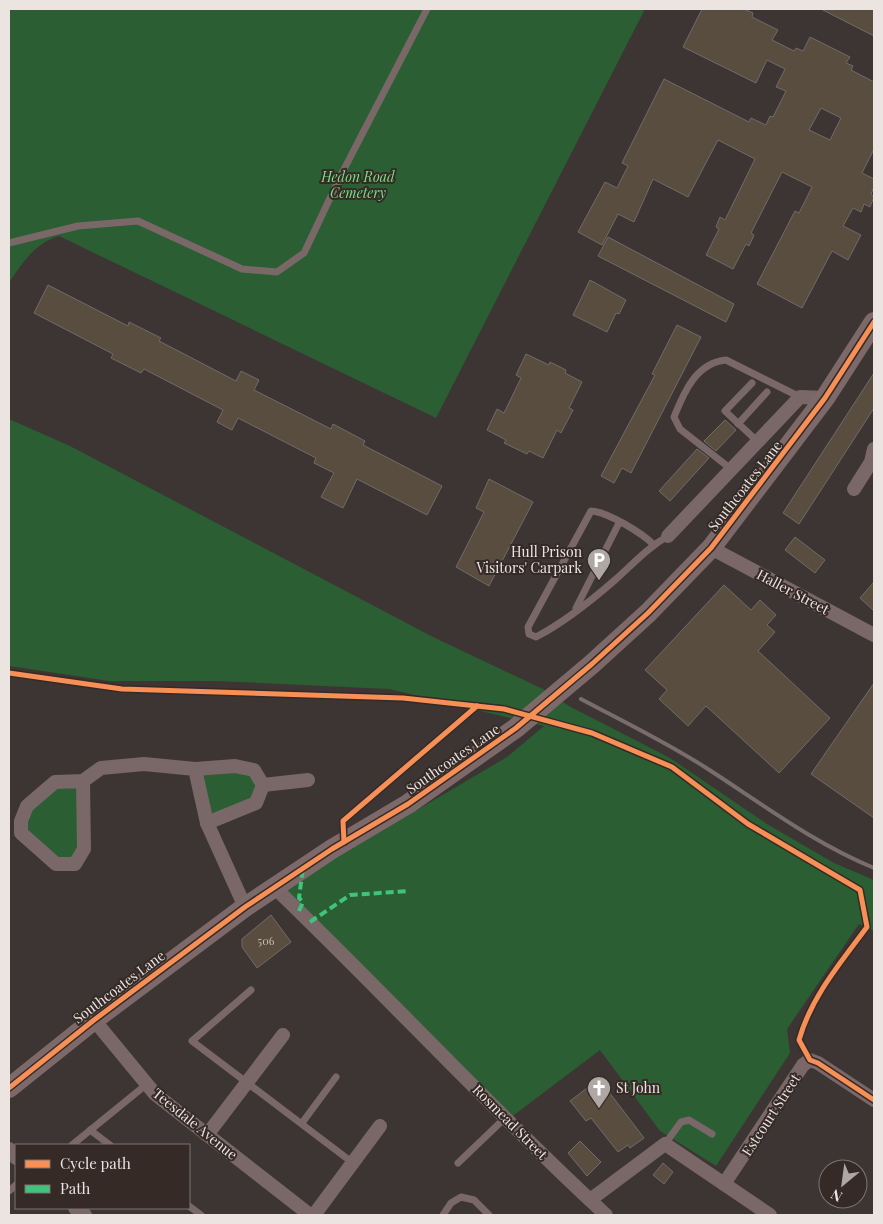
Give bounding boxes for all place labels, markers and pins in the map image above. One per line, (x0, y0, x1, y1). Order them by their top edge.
place label: Hull Prison Visitors' Carpark (475, 542, 583, 577)
parking icon: Hull Prison Visitors' Carpark (586, 547, 612, 581)
church icon: St John (586, 1075, 612, 1109)
place label: St John (616, 1078, 661, 1097)

